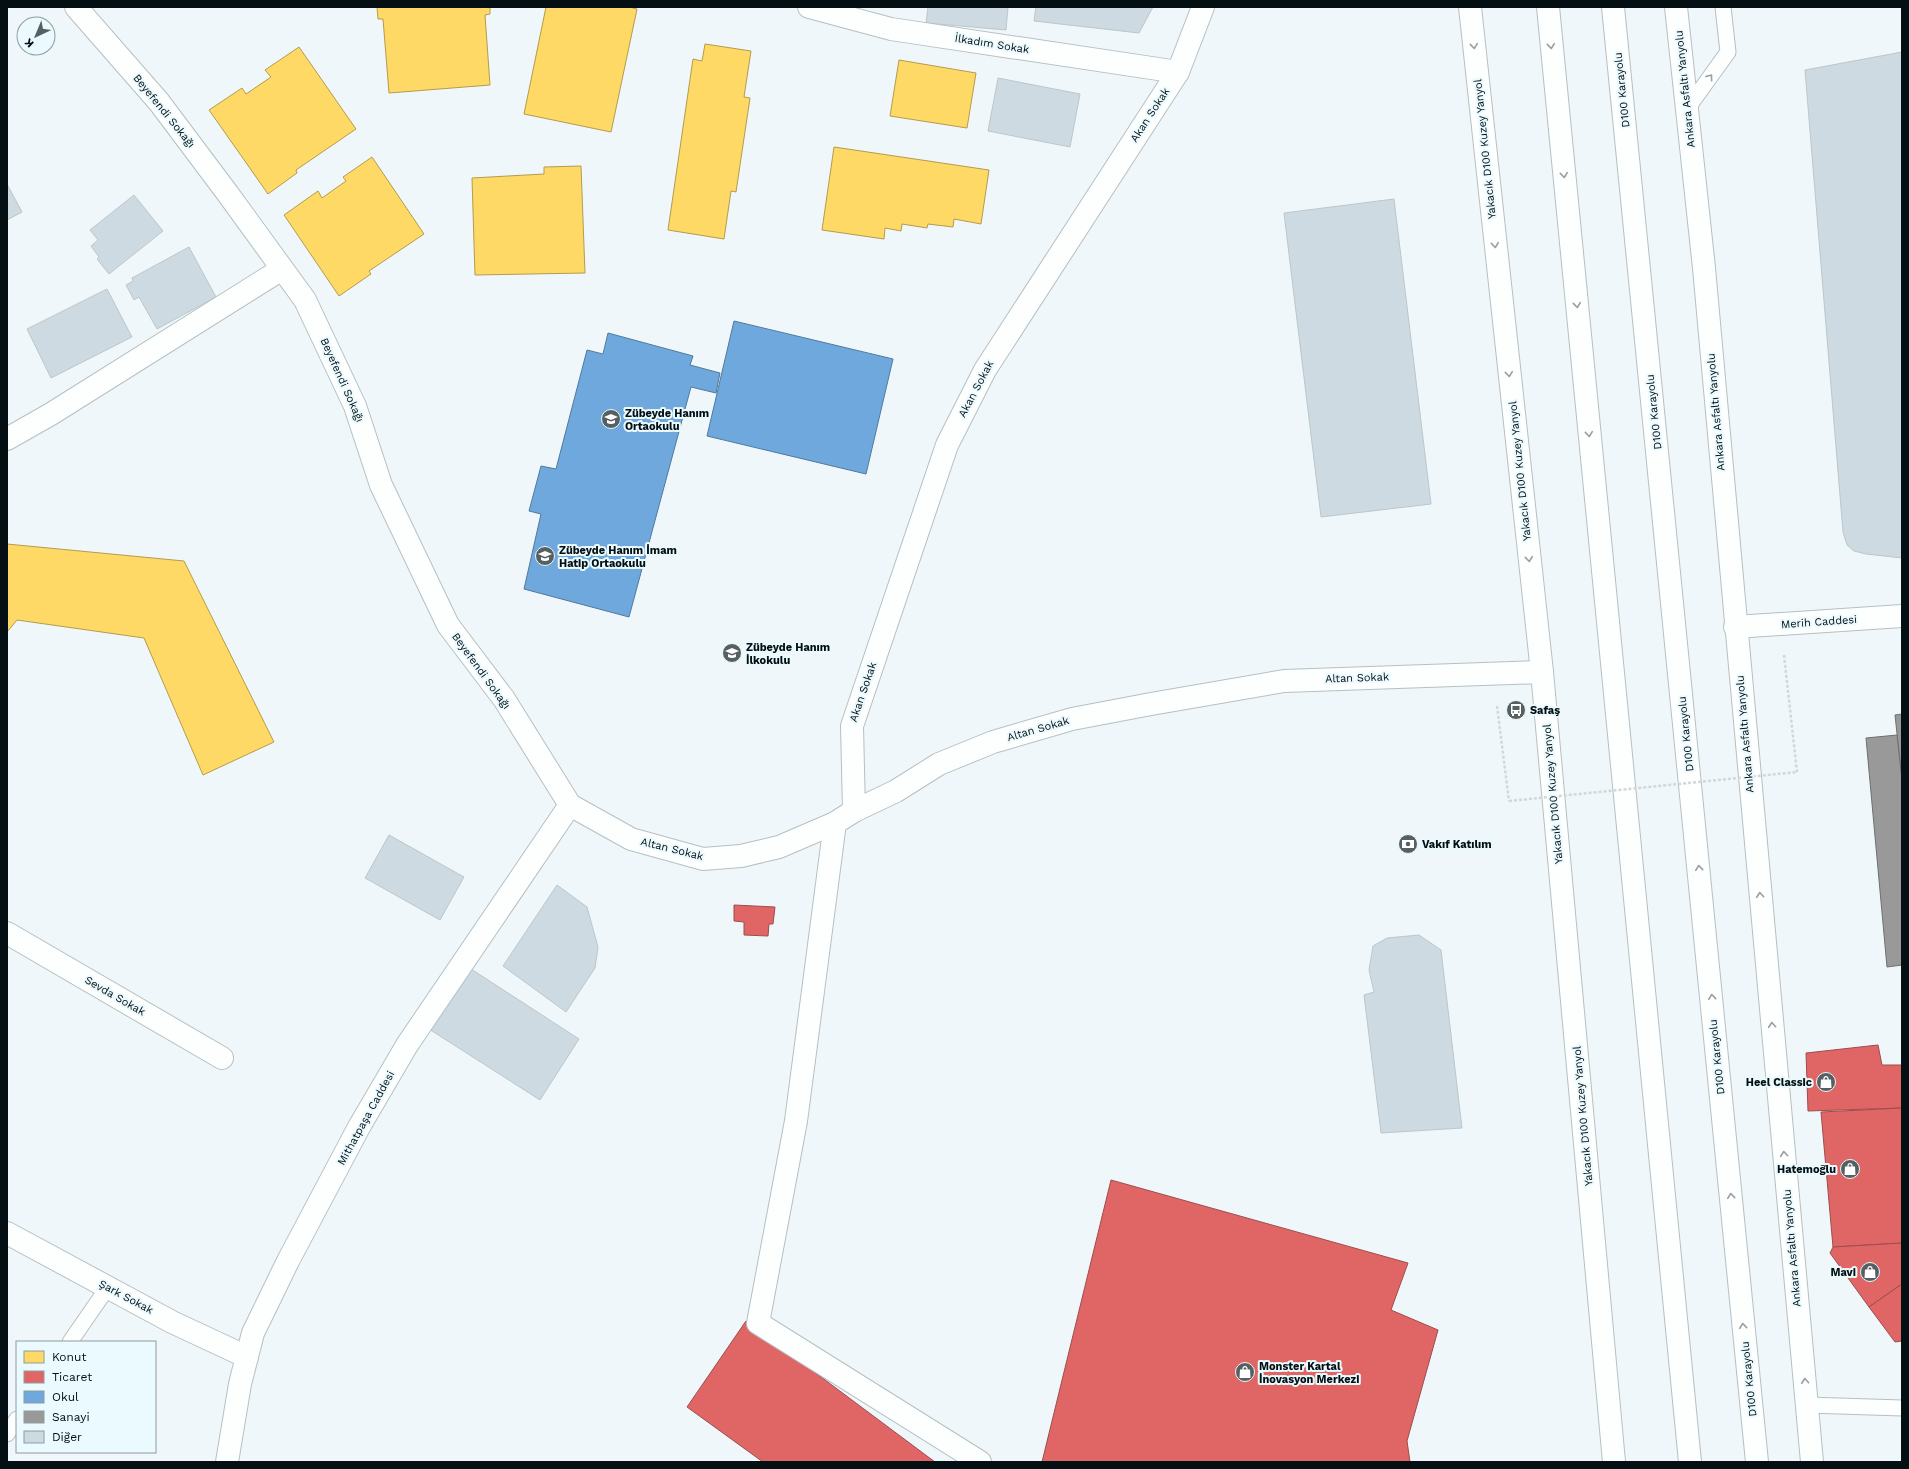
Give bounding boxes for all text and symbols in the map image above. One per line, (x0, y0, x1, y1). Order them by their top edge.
north arrow (16, 16, 56, 56)
street label: Ankara Asfaltı Yanyolu (1672, 30, 1698, 148)
street label: İlkadım Sokak (954, 31, 1030, 56)
text: K (22, 35, 37, 50)
one-way arrow (1469, 43, 1478, 49)
one-way arrow (1547, 43, 1556, 49)
street label: D100 Karayolu (1612, 52, 1632, 128)
street label: Beyefendi Sokağı (130, 72, 198, 150)
one-way arrow (1705, 74, 1713, 81)
street label: Yakacık D100 Kuzey Yanyol (1471, 78, 1499, 220)
street label: Akan Sokak (1128, 85, 1172, 145)
one-way arrow (1559, 172, 1568, 178)
one-way arrow (1491, 242, 1500, 248)
one-way arrow (1572, 302, 1581, 308)
street label: Beyefendi Sokağı (318, 336, 366, 424)
street label: Ankara Asfaltı Yanyolu (1704, 353, 1728, 471)
street label: Akan Sokak (956, 358, 996, 420)
one-way arrow (1505, 371, 1514, 377)
street label: D100 Karayolu (1644, 374, 1664, 450)
street label: Yakacık D100 Kuzey Yanyol (1506, 400, 1534, 542)
place label: Zübeyde Hanım Ortaokulu (625, 407, 709, 433)
school or university icon: Zübeyde Hanım Ortaokulu (600, 408, 622, 430)
one-way arrow (1585, 431, 1594, 437)
place label: Zübeyde Hanım İmam Hatip Ortaokulu (559, 544, 677, 570)
school or university icon: Zübeyde Hanım İmam Hatip Ortaokulu (534, 545, 556, 567)
one-way arrow (1525, 556, 1534, 562)
street label: Merih Caddesi (1781, 613, 1858, 631)
street label: Beyefendi Sokağı (449, 630, 513, 712)
place label: Zübeyde Hanım İlkokulu (746, 641, 830, 667)
school or university icon: Zübeyde Hanım İlkokulu (721, 642, 743, 664)
street label: Akan Sokak (847, 660, 879, 724)
street label: Altan Sokak (1325, 670, 1389, 686)
street label: Ankara Asfaltı Yanyolu (1733, 675, 1757, 793)
street label: D100 Karayolu (1676, 696, 1696, 772)
bus stop icon: Safaş (1505, 699, 1527, 721)
place label: Safaş (1530, 704, 1560, 717)
street label: Altan Sokak (1005, 714, 1071, 744)
street label: Yakacık D100 Kuzey Yanyol (1540, 723, 1566, 865)
bank icon: Vakıf Katılım (1397, 833, 1419, 855)
street label: Altan Sokak (639, 835, 705, 863)
place label: Vakıf Katılım (1422, 838, 1492, 851)
one-way arrow (1695, 865, 1704, 871)
one-way arrow (1756, 892, 1765, 898)
street label: Sevda Sokak (82, 973, 148, 1019)
one-way arrow (1707, 994, 1716, 1000)
street label: D100 Karayolu (1707, 1019, 1727, 1095)
one-way arrow (1768, 1022, 1777, 1028)
street label: Yakacık D100 Kuzey Yanyol (1570, 1045, 1596, 1187)
street label: Mithatpaşa Caddesi (335, 1069, 397, 1167)
shop icon: Heel Classic (1815, 1071, 1837, 1093)
place label: Heel Classic (1746, 1076, 1812, 1089)
one-way arrow (1779, 1151, 1788, 1157)
shop icon: Hatemoğlu (1839, 1158, 1861, 1180)
place label: Hatemoğlu (1777, 1163, 1836, 1176)
street label: Ankara Asfaltı Yanyolu (1780, 1189, 1804, 1307)
one-way arrow (1727, 1193, 1736, 1199)
shop icon: Mavi (1859, 1261, 1881, 1283)
place label: Mavi (1831, 1266, 1856, 1279)
street label: Şark Sokak (97, 1277, 155, 1317)
one-way arrow (1739, 1323, 1748, 1329)
legend (16, 1341, 156, 1453)
street label: D100 Karayolu (1739, 1341, 1759, 1417)
text: Konut (52, 1350, 86, 1364)
place label: Monster Kartal İnovasyon Merkezi (1259, 1360, 1359, 1386)
shop icon: Monster Kartal İnovasyon Merkezi (1234, 1361, 1256, 1383)
text: Ticaret (52, 1370, 92, 1384)
one-way arrow (1800, 1378, 1809, 1384)
text: Okul (52, 1390, 79, 1404)
text: Sanayi (52, 1410, 90, 1424)
text: Diğer (52, 1430, 82, 1444)

